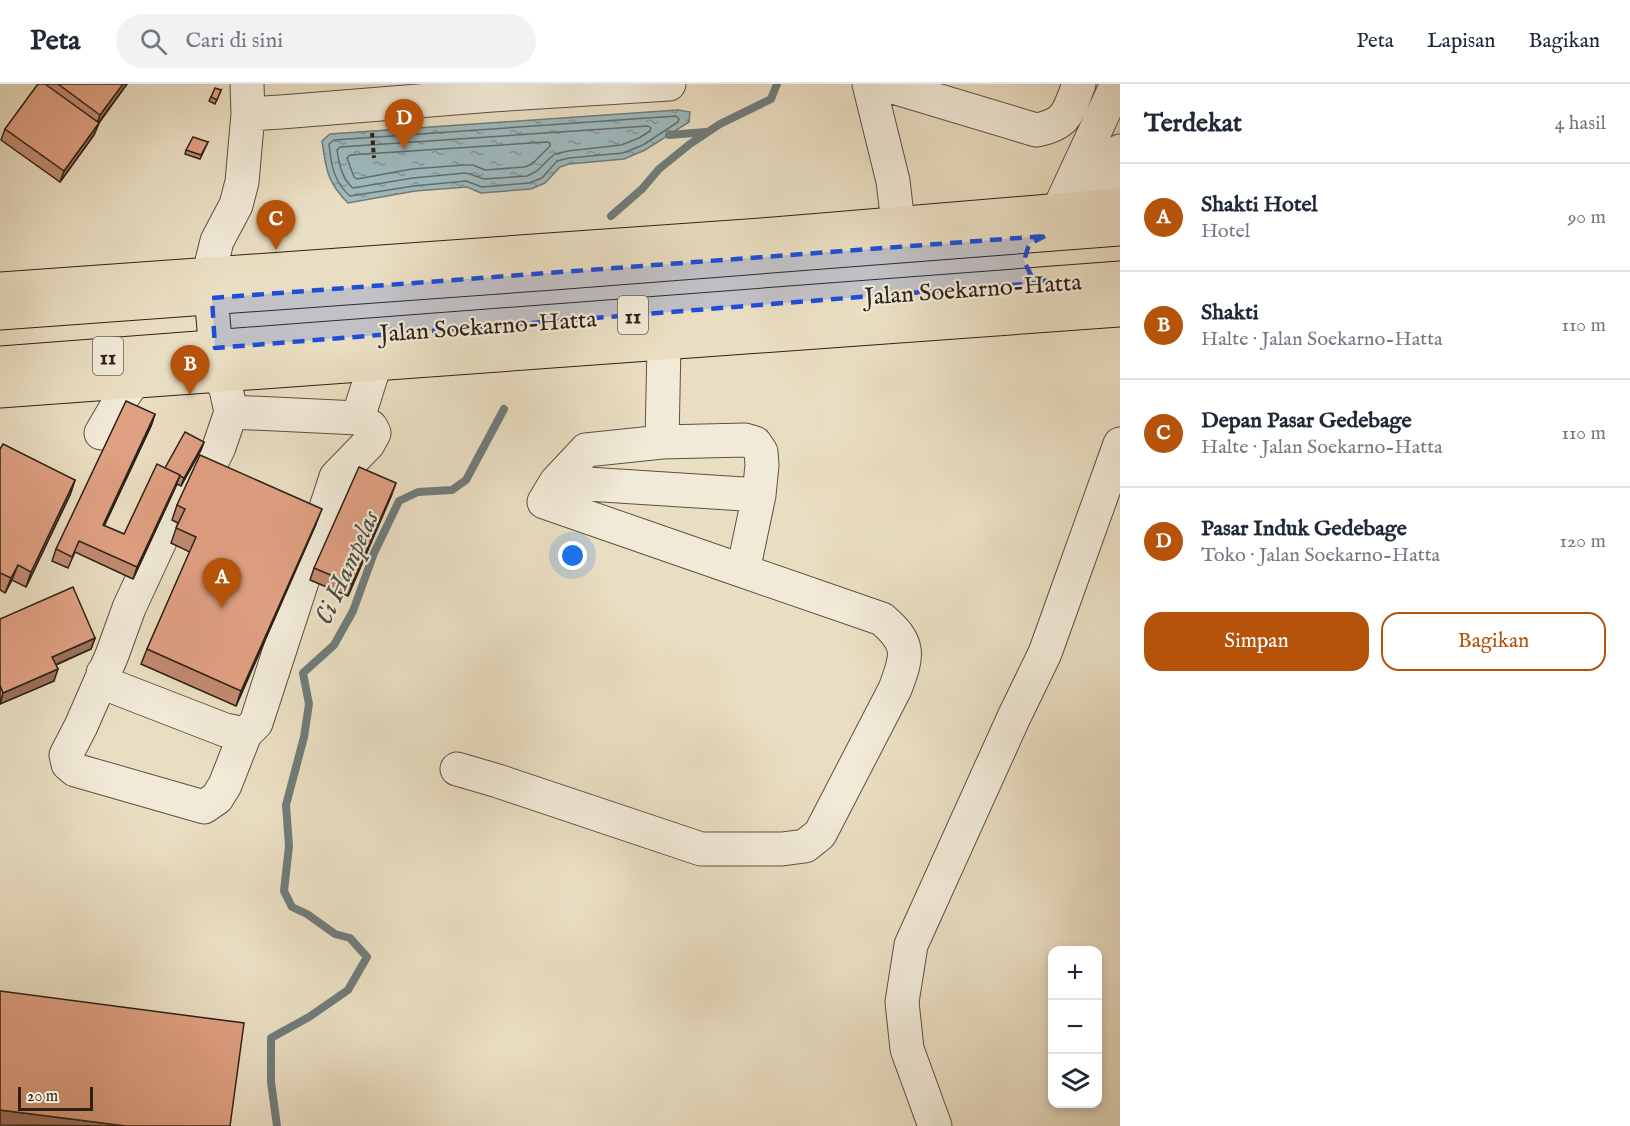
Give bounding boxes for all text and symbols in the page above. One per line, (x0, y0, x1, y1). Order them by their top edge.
search box (116, 14, 536, 68)
text: Peta (30, 24, 80, 59)
icon: search (137, 25, 170, 58)
text: Cari di sini (185, 27, 283, 55)
text: Peta (1356, 28, 1394, 55)
text: Lapisan (1427, 28, 1496, 55)
text: Bagikan (1529, 28, 1600, 55)
pin: D (384, 100, 424, 149)
text: Terdekat (1144, 107, 1242, 140)
text: 4 hasil (1555, 111, 1606, 136)
text: Shakti Hotel (1201, 191, 1318, 219)
pin: C (256, 200, 296, 250)
text: A (1157, 205, 1170, 230)
text: 90 m (1568, 205, 1606, 230)
text: Hotel (1201, 219, 1250, 244)
street label: Jalan Soekarno-Hatta (861, 267, 1083, 314)
road number: 11 (618, 296, 648, 334)
text: Shakti (1201, 299, 1259, 327)
street label: Jalan Soekarno-Hatta (376, 304, 598, 351)
text: B (1157, 313, 1170, 338)
text: 110 m (1562, 313, 1606, 338)
text: Halte · Jalan Soekarno-Hatta (1201, 327, 1443, 352)
road number: 11 (93, 337, 123, 375)
pin: B (170, 346, 210, 395)
text: Depan Pasar Gedebage (1201, 407, 1412, 435)
text: C (1156, 421, 1171, 446)
text: 110 m (1562, 421, 1606, 446)
text: Halte · Jalan Soekarno-Hatta (1201, 435, 1443, 460)
water label: Ci Hampelas (308, 505, 387, 630)
text: Pasar Induk Gedebage (1201, 515, 1407, 543)
text: D (1155, 529, 1172, 554)
text: 120 m (1560, 529, 1606, 554)
your location (558, 541, 587, 570)
text: Toko · Jalan Soekarno-Hatta (1201, 543, 1440, 568)
pin: A (202, 558, 242, 608)
button: Simpan (1144, 612, 1369, 671)
button: Bagikan (1381, 612, 1606, 671)
map controls (1048, 946, 1102, 1108)
button: + (1048, 946, 1102, 1000)
button: − (1048, 1000, 1102, 1054)
button: layers (1048, 1054, 1102, 1108)
scale bar (18, 1084, 93, 1112)
text: 20 m (27, 1087, 58, 1107)

